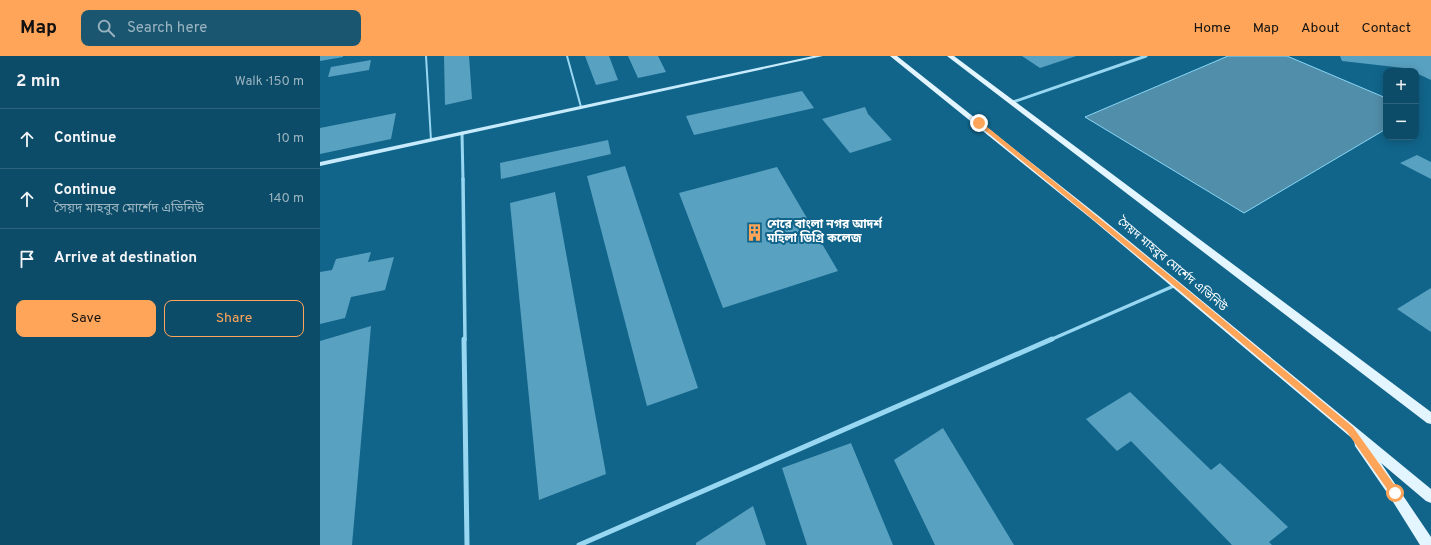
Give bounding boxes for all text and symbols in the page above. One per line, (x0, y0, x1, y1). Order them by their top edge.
search box (81, 10, 361, 46)
text: Map (20, 16, 57, 40)
icon: search (95, 17, 117, 39)
text: Search here (127, 19, 207, 38)
text: Home (1194, 20, 1231, 37)
text: Map (1253, 20, 1279, 37)
text: About (1301, 20, 1340, 37)
text: Contact (1362, 20, 1411, 37)
map controls (1383, 68, 1419, 140)
button: + (1383, 68, 1419, 104)
text: 2 min (16, 71, 60, 93)
text: Walk · 150 m (235, 74, 304, 90)
button: − (1383, 104, 1419, 140)
route end (970, 114, 988, 132)
icon: ahead (16, 128, 38, 150)
text: Continue (54, 129, 116, 148)
text: 10 m (277, 131, 304, 147)
text: Continue (54, 181, 116, 200)
icon: ahead (16, 188, 38, 210)
text: 140 m (269, 191, 304, 207)
text: সৈয়দ মাহবুব মোর্শেদ এভিনিউ (54, 201, 204, 217)
street label: সৈয়দ মাহবুব মোর্শেদ এভিনিউ (1113, 213, 1231, 316)
place label: শেরে বাংলা নগর আদর্শ মহিলা ডিগ্রি কলেজ (766, 216, 883, 247)
building icon: শেরে বাংলা নগর আদর্শ মহিলা ডিগ্রি কলেজ (744, 222, 764, 242)
icon: arrive (16, 248, 38, 270)
text: Arrive at destination (54, 249, 197, 268)
button: Save (16, 300, 156, 337)
button: Share (164, 300, 304, 337)
route start (1386, 484, 1404, 502)

